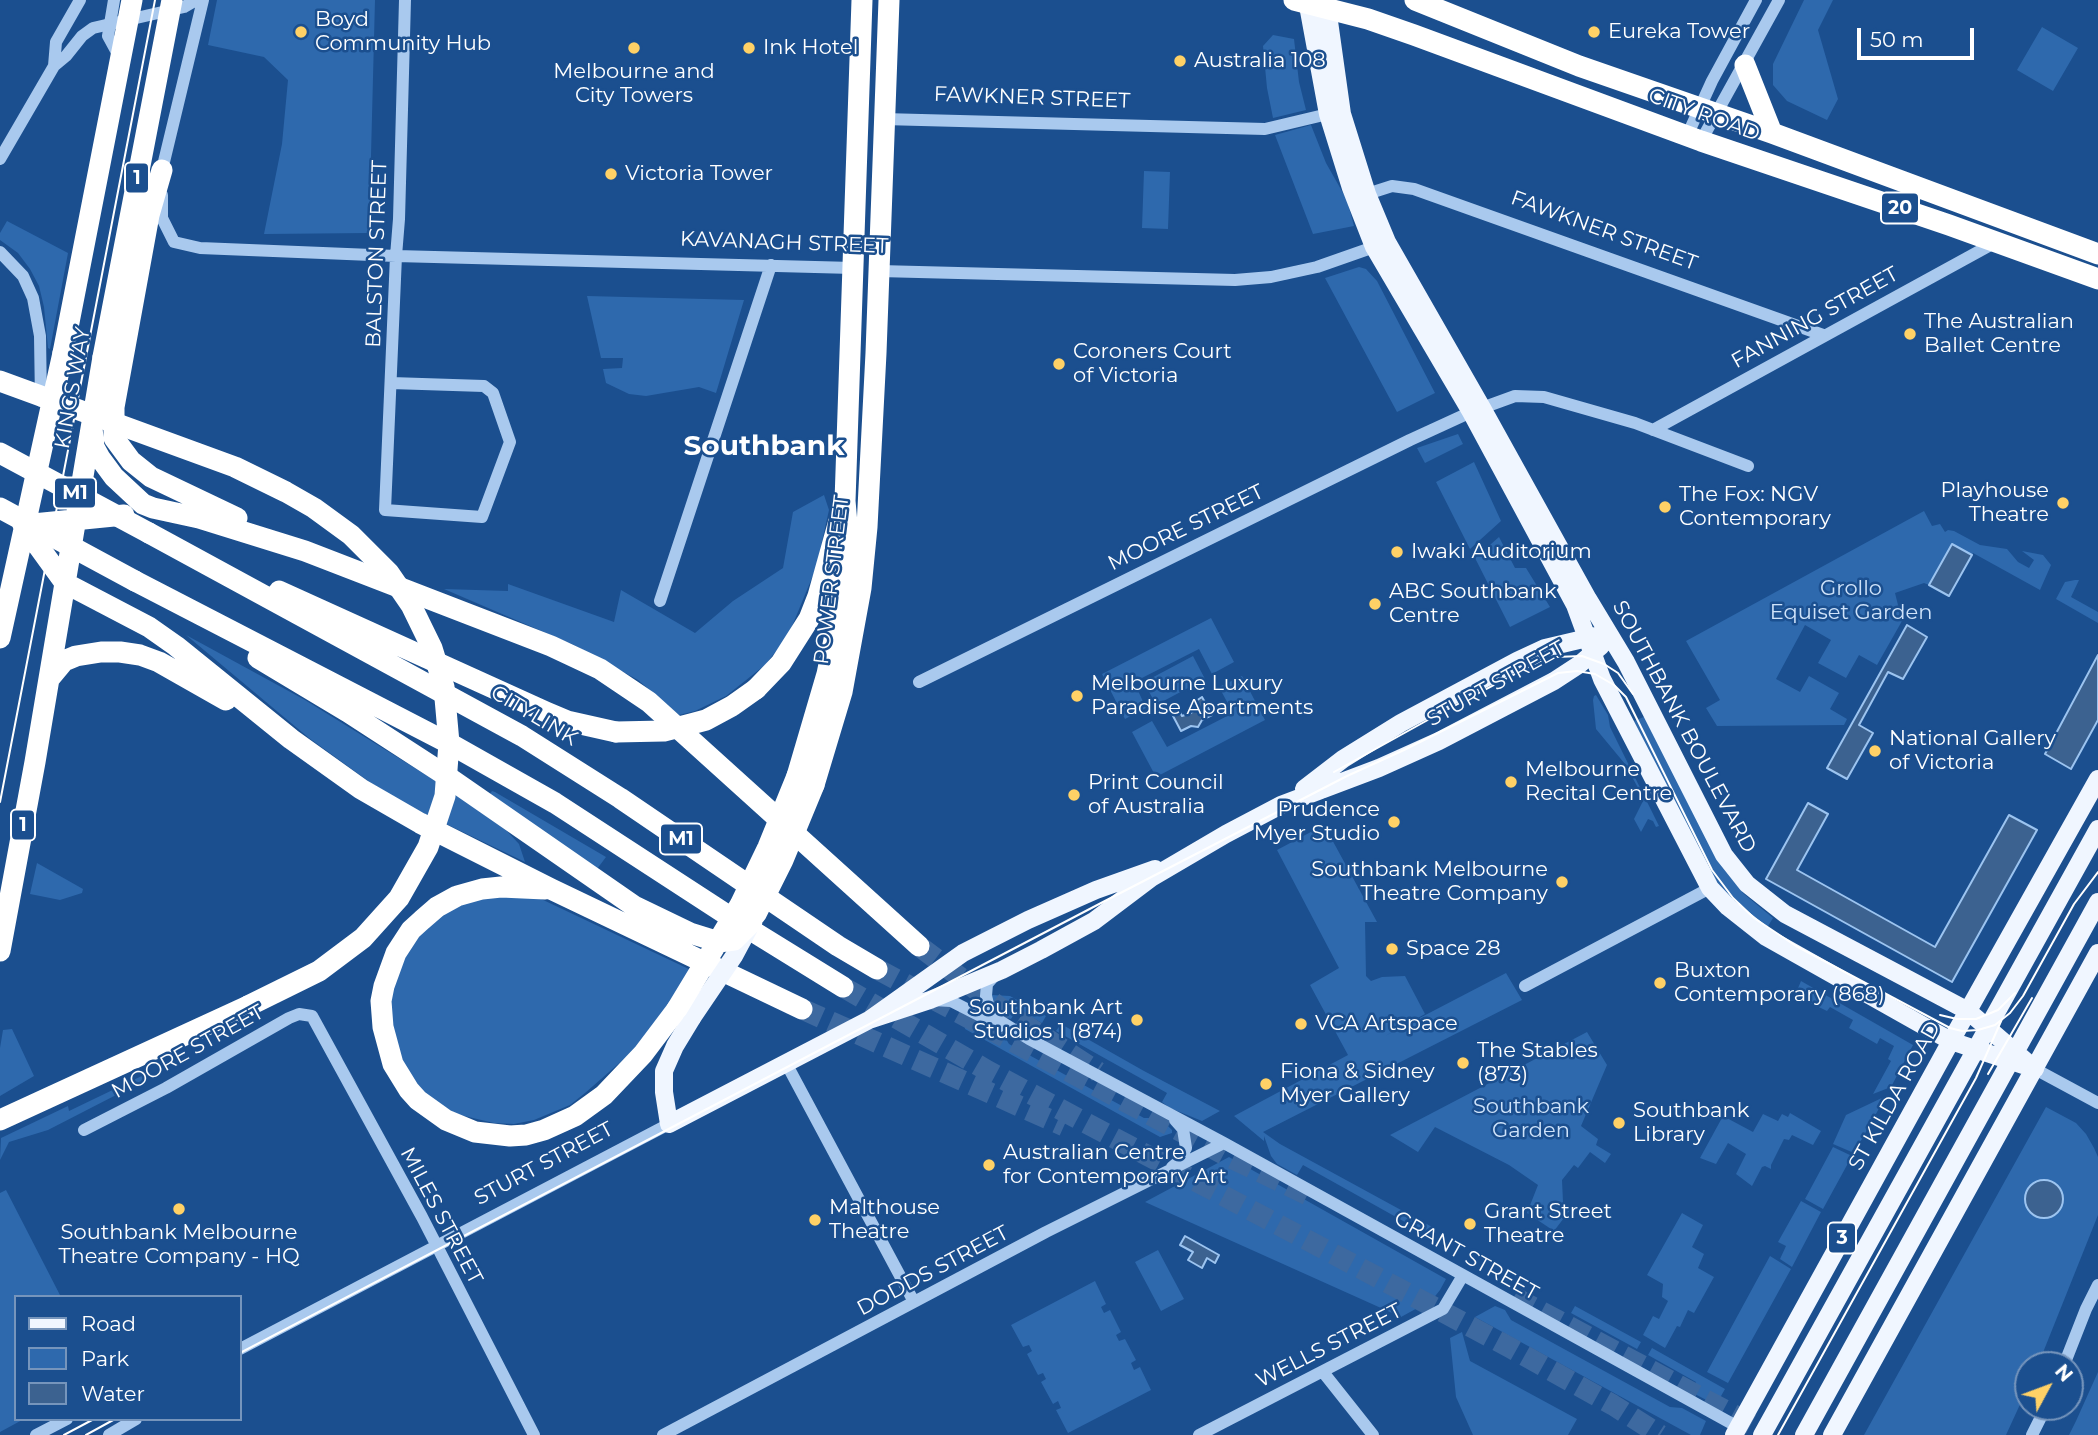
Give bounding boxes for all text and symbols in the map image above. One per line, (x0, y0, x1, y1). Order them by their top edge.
place label: Boyd Community Hub (315, 7, 491, 57)
scale bar (1860, 14, 1977, 58)
place label: Eureka Tower (1608, 19, 1750, 45)
marker: Boyd Community Hub (293, 24, 309, 40)
marker: Eureka Tower (1586, 24, 1602, 40)
text: 50 m (1870, 27, 1924, 52)
place label: Ink Hotel (763, 35, 858, 61)
marker: Melbourne and City Towers (626, 40, 642, 56)
marker: Ink Hotel (741, 40, 757, 56)
place label: Australia 108 (1194, 48, 1326, 74)
marker: Australia 108 (1172, 53, 1188, 69)
place label: Melbourne and City Towers (553, 59, 715, 109)
street label: FAWKNER STREET (933, 82, 1131, 114)
street label: CITY ROAD (1645, 83, 1763, 147)
street label: BALSTON STREET (361, 160, 393, 348)
place label: Victoria Tower (625, 161, 773, 187)
road number: 1 (125, 162, 149, 194)
marker: Victoria Tower (603, 166, 619, 182)
street label: FAWKNER STREET (1507, 186, 1701, 276)
road number: 20 (1881, 192, 1919, 224)
street label: KAVANAGH STREET (679, 227, 889, 259)
street label: FANNING STREET (1727, 262, 1903, 374)
place label: The Australian Ballet Centre (1924, 309, 2074, 359)
street label: KINGS WAY (50, 325, 96, 451)
marker: The Australian Ballet Centre (1902, 326, 1918, 342)
place label: Coroners Court of Victoria (1073, 339, 1232, 389)
marker: Coroners Court of Victoria (1051, 356, 1067, 372)
district label: Southbank (684, 430, 844, 464)
road number: M1 (54, 478, 96, 508)
place label: Playhouse Theatre (1941, 478, 2049, 528)
street label: MOORE STREET (1104, 479, 1268, 577)
place label: The Fox: NGV Contemporary (1679, 482, 1831, 532)
street label: POWER STREET (809, 494, 855, 666)
marker: Playhouse Theatre (2055, 495, 2071, 511)
marker: The Fox: NGV Contemporary (1657, 499, 1673, 515)
place label: Iwaki Auditorium (1411, 539, 1592, 565)
marker: Iwaki Auditorium (1389, 544, 1405, 560)
park label: Grollo Equiset Garden (1770, 576, 1932, 626)
place label: ABC Southbank Centre (1389, 579, 1557, 629)
marker: ABC Southbank Centre (1367, 596, 1383, 612)
street label: SOUTHBANK BOULEVARD (1607, 597, 1761, 857)
street label: STURT STREET (1423, 636, 1569, 732)
place label: Melbourne Luxury Paradise Apartments (1091, 671, 1313, 721)
street label: CITYLINK (486, 680, 582, 752)
marker: Melbourne Luxury Paradise Apartments (1069, 688, 1085, 704)
place label: National Gallery of Victoria (1889, 726, 2056, 776)
marker: National Gallery of Victoria (1867, 743, 1883, 759)
place label: Melbourne Recital Centre (1525, 757, 1672, 807)
place label: Print Council of Australia (1088, 770, 1224, 820)
marker: Melbourne Recital Centre (1503, 774, 1519, 790)
marker: Print Council of Australia (1066, 787, 1082, 803)
place label: Prudence Myer Studio (1254, 797, 1380, 847)
road number: 1 (11, 810, 35, 840)
marker: Prudence Myer Studio (1386, 814, 1402, 830)
road number: M1 (660, 824, 702, 854)
place label: Southbank Melbourne Theatre Company (1311, 857, 1548, 907)
marker: Southbank Melbourne Theatre Company (1554, 874, 1570, 890)
place label: Space 28 (1406, 936, 1501, 962)
marker: Space 28 (1384, 941, 1400, 957)
place label: Buxton Contemporary (868) (1674, 958, 1885, 1008)
marker: Buxton Contemporary (868) (1652, 975, 1668, 991)
place label: Southbank Art Studios 1 (874) (969, 995, 1123, 1045)
street label: MOORE STREET (107, 1000, 269, 1104)
place label: VCA Artspace (1315, 1011, 1458, 1037)
marker: Southbank Art Studios 1 (874) (1129, 1012, 1145, 1028)
marker: VCA Artspace (1293, 1016, 1309, 1032)
street label: ST KILDA ROAD (1844, 1017, 1946, 1175)
place label: The Stables (873) (1477, 1038, 1598, 1088)
marker: The Stables (873) (1455, 1055, 1471, 1071)
place label: Fiona & Sidney Myer Gallery (1280, 1059, 1435, 1109)
marker: Fiona & Sidney Myer Gallery (1258, 1076, 1274, 1092)
park label: Southbank Garden (1473, 1094, 1589, 1144)
place label: Southbank Library (1633, 1098, 1749, 1148)
marker: Southbank Library (1611, 1115, 1627, 1131)
street label: STURT STREET (470, 1117, 618, 1211)
place label: Australian Centre for Contemporary Art (1003, 1140, 1227, 1190)
street label: MILES STREET (394, 1143, 488, 1289)
marker: Australian Centre for Contemporary Art (981, 1157, 997, 1173)
place label: Malthouse Theatre (829, 1195, 940, 1245)
place label: Grant Street Theatre (1484, 1199, 1612, 1249)
marker: Southbank Melbourne Theatre Company - HQ (171, 1201, 187, 1217)
street label: GRANT STREET (1389, 1206, 1543, 1306)
marker: Malthouse Theatre (807, 1212, 823, 1228)
marker: Grant Street Theatre (1462, 1216, 1478, 1232)
place label: Southbank Melbourne Theatre Company - HQ (58, 1220, 300, 1270)
street label: DODDS STREET (853, 1220, 1013, 1322)
road number: 3 (1828, 1222, 1856, 1254)
legend (14, 1295, 242, 1421)
street label: WELLS STREET (1252, 1298, 1406, 1394)
text: Road (81, 1311, 136, 1336)
text: Park (81, 1346, 129, 1371)
north arrow (2014, 1351, 2084, 1421)
text: N (2050, 1360, 2077, 1387)
text: Water (81, 1381, 145, 1406)

